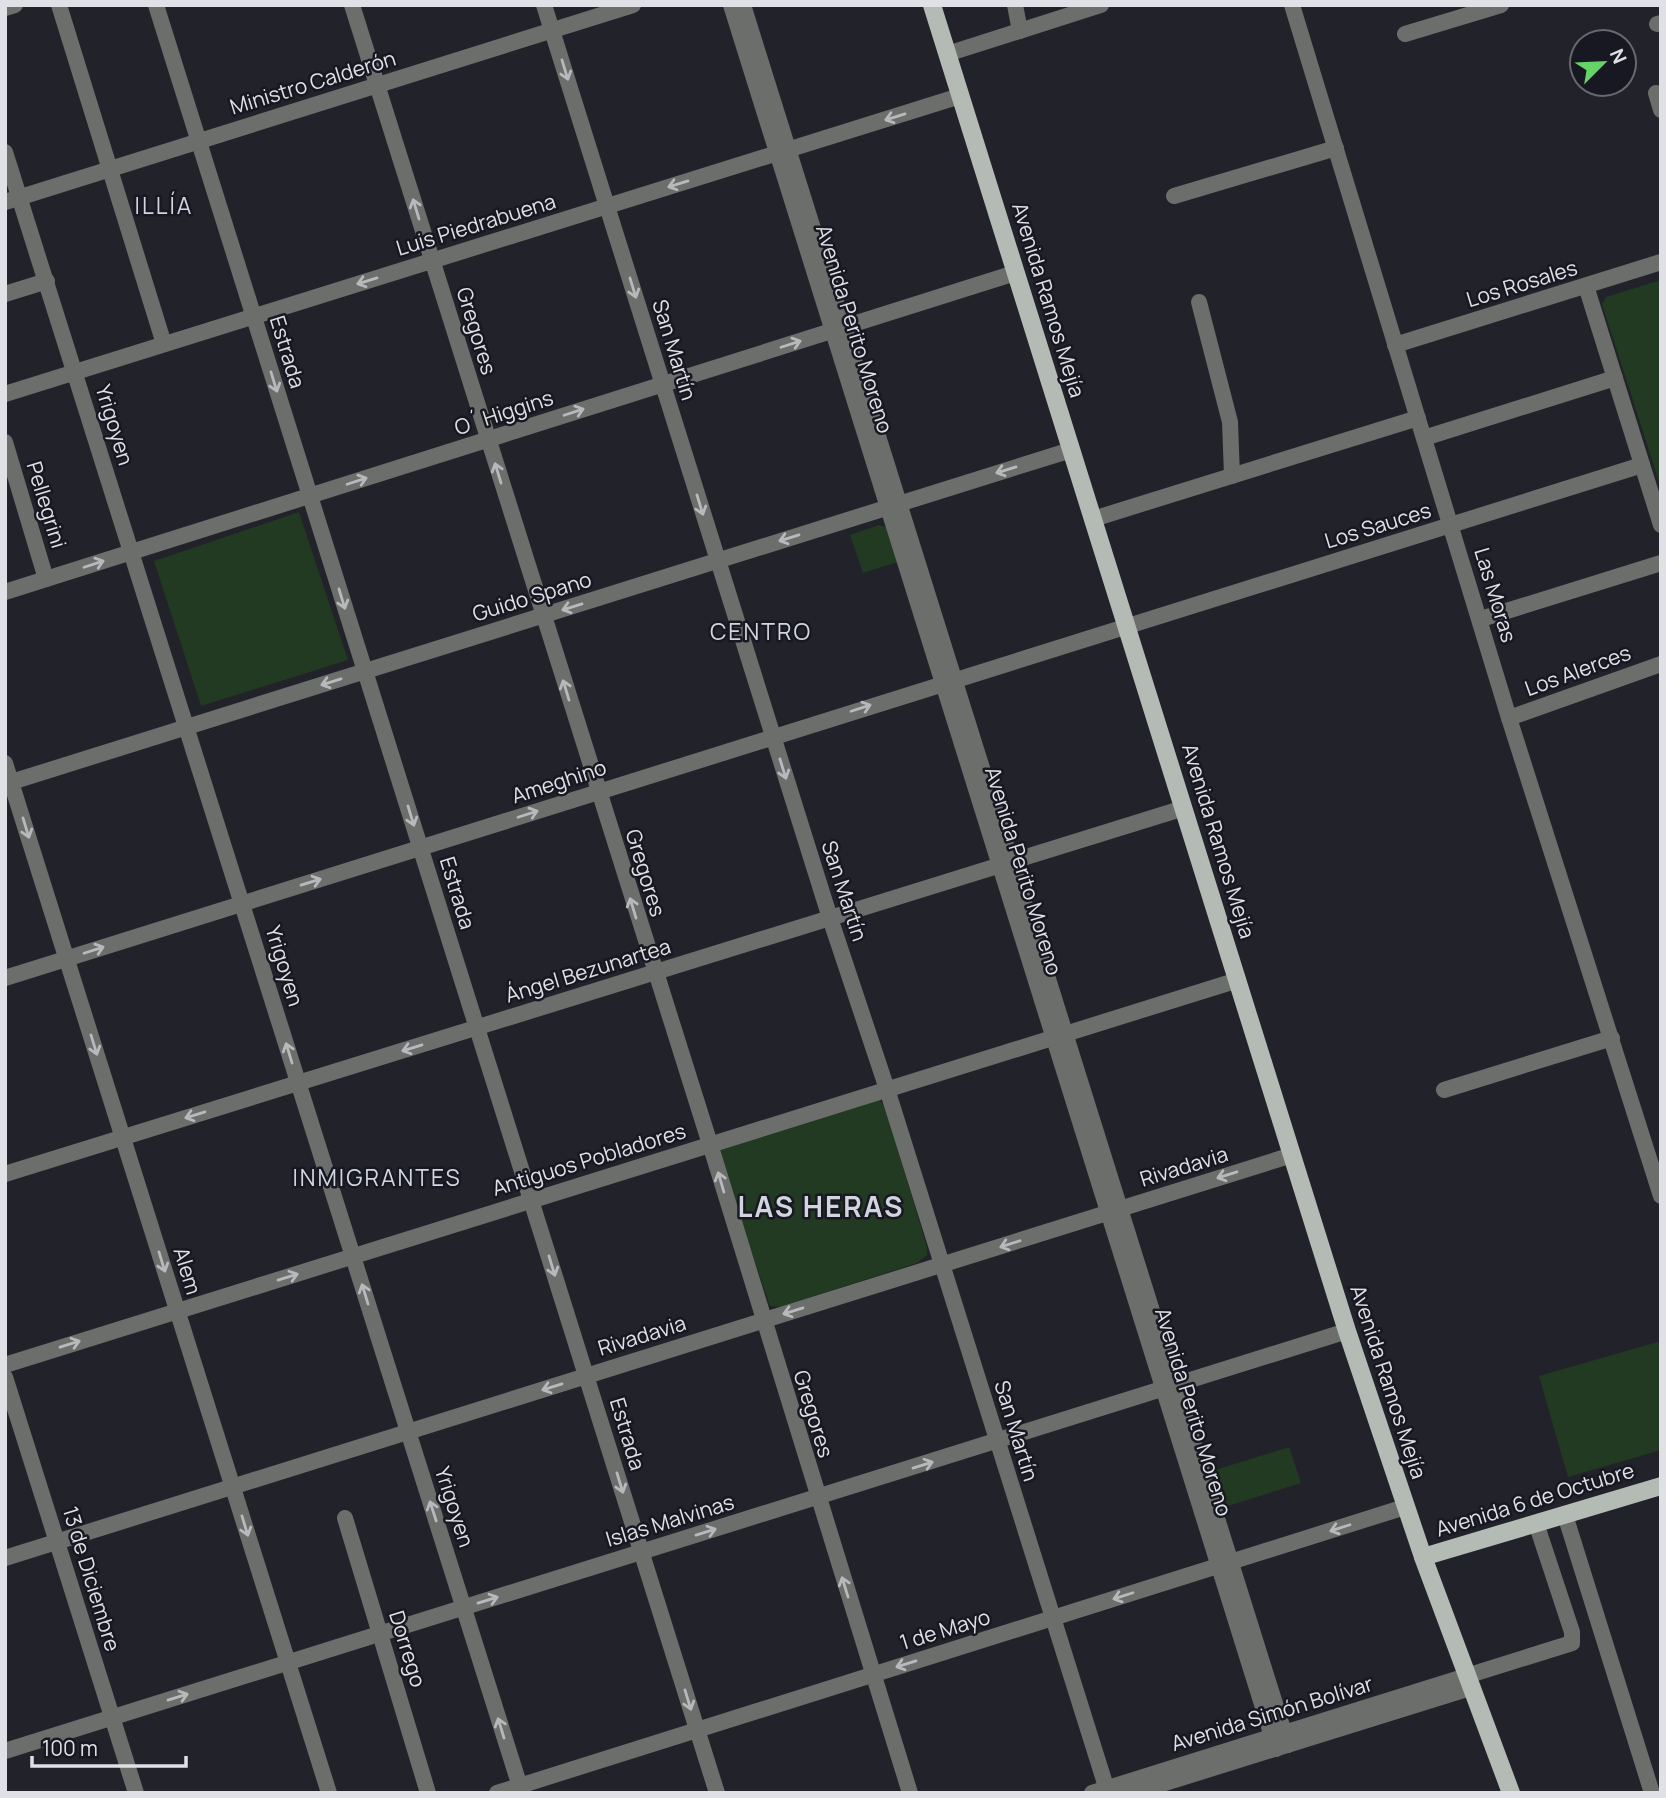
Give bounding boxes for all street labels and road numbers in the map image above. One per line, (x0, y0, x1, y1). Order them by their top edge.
street label: Ministro Calderón (226, 44, 399, 121)
street label: Luis Piedrabuena (393, 186, 559, 262)
street label: Avenida Ramos Mejía (1006, 199, 1092, 401)
street label: Avenida Perito Moreno (810, 221, 900, 436)
street label: Los Rosales (1463, 253, 1581, 313)
street label: Gregores (450, 284, 503, 378)
street label: San Martín (646, 296, 704, 404)
street label: Estrada (264, 312, 312, 391)
street label: Yrigoyen (89, 381, 140, 468)
street label: O´ Higgins (451, 383, 557, 441)
street label: Pellegrini (21, 458, 73, 551)
street label: Los Sauces (1321, 496, 1434, 555)
street label: Las Moras (1468, 544, 1524, 645)
street label: Guido Spano (469, 565, 595, 627)
street label: Los Alerces (1521, 638, 1634, 702)
street label: Avenida Ramos Mejía (1176, 740, 1262, 942)
street label: Ameghino (508, 753, 610, 809)
street label: Avenida Perito Moreno (979, 763, 1069, 978)
street label: Gregores (619, 826, 672, 920)
street label: San Martín (816, 837, 874, 944)
street label: Estrada (434, 853, 482, 932)
street label: Yrigoyen (259, 922, 310, 1009)
street label: Ángel Bezunartea (501, 932, 674, 1009)
street label: Antiguos Pobladores (488, 1116, 689, 1202)
street label: Rivadavia (1136, 1139, 1231, 1193)
street label: Alem (168, 1244, 208, 1298)
street label: Avenida Ramos Mejía (1344, 1281, 1434, 1482)
street label: Avenida Perito Moreno (1149, 1304, 1239, 1519)
street label: Rivadavia (594, 1308, 689, 1362)
street label: Gregores (787, 1367, 840, 1461)
street label: San Martín (988, 1377, 1046, 1485)
street label: Estrada (604, 1394, 652, 1473)
street label: Avenida 6 de Octubre (1432, 1456, 1637, 1543)
street label: Yrigoyen (429, 1463, 481, 1550)
street label: Islas Malvinas (602, 1487, 737, 1553)
street label: 13 de Diciembre (57, 1503, 127, 1655)
street label: 1 de Mayo (896, 1602, 993, 1656)
street label: Dorrego (383, 1607, 433, 1690)
street label: Avenida Simón Bolívar (1167, 1669, 1376, 1757)

